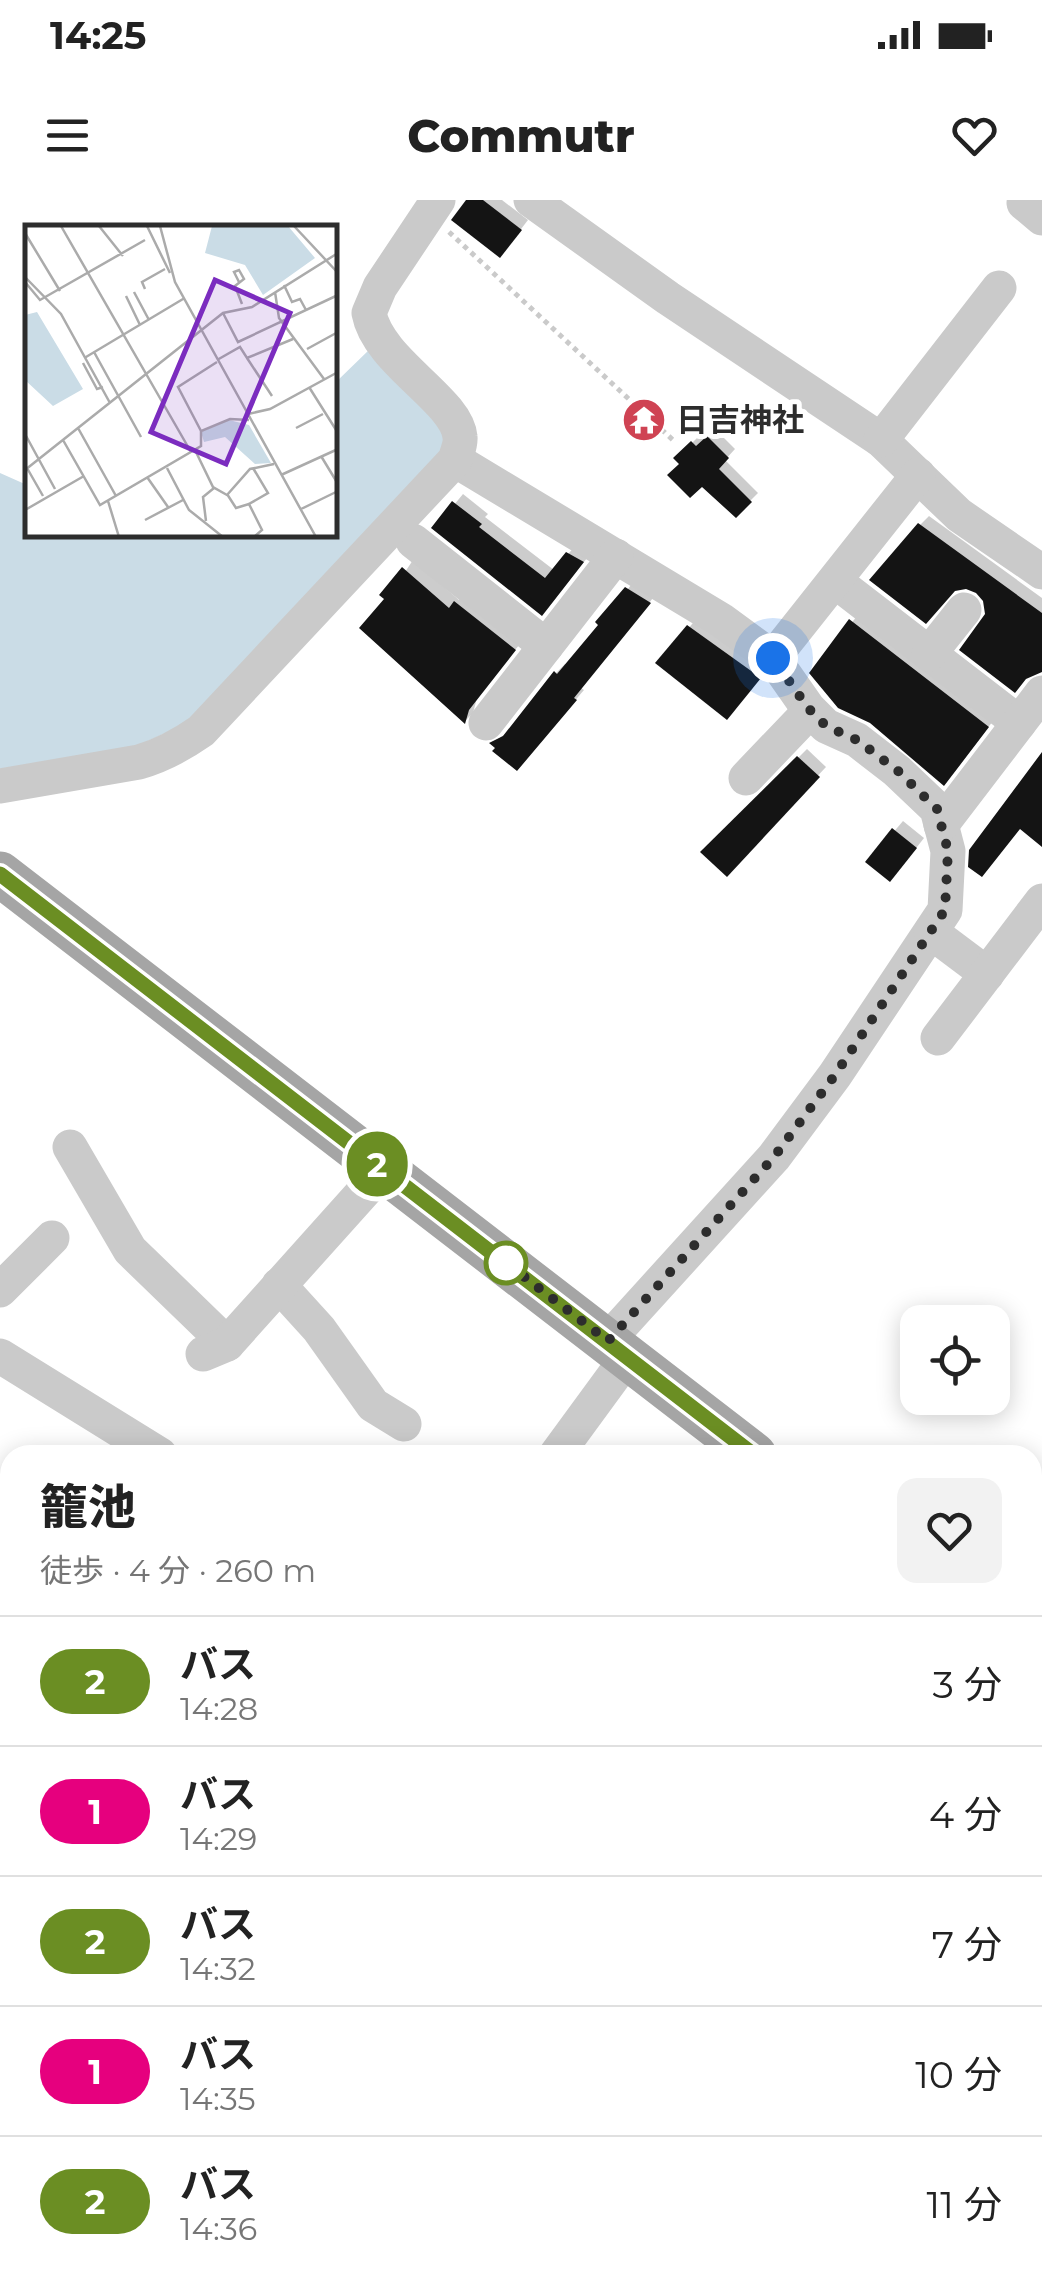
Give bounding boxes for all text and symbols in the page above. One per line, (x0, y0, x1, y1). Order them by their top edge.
text: 14:25 (50, 12, 146, 59)
icon: menu (40, 108, 95, 163)
text: Commutr (407, 108, 635, 163)
icon: heart (947, 108, 1002, 163)
inset map (25, 225, 338, 538)
temple icon: 日吉神社 (621, 397, 667, 443)
place label: 日吉神社 (676, 400, 804, 439)
your location (748, 633, 798, 683)
line badge: 2 (344, 1132, 410, 1196)
text: 2 (367, 1143, 387, 1186)
unlabelled marker (485, 1242, 527, 1284)
map controls (900, 1305, 1010, 1415)
button: locate (900, 1305, 1010, 1415)
text: 籠池 (40, 1478, 136, 1536)
button: heart (897, 1478, 1002, 1583)
text: 徒歩 · 4 分 · 260 m (40, 1551, 316, 1590)
text: バス (180, 1641, 256, 1688)
text: 2 (85, 1660, 105, 1703)
text: 3 分 (933, 1661, 1002, 1708)
text: 14:28 (180, 1689, 258, 1728)
text: バス (180, 1771, 256, 1818)
text: 1 (88, 1790, 102, 1833)
text: 4 分 (929, 1791, 1002, 1838)
text: 14:29 (180, 1819, 257, 1858)
text: バス (180, 1901, 256, 1948)
text: 2 (85, 1920, 105, 1963)
text: 7 分 (932, 1921, 1002, 1968)
text: 14:32 (180, 1949, 256, 1988)
text: バス (180, 2031, 256, 2078)
text: 1 (88, 2050, 102, 2093)
text: 10 分 (915, 2051, 1002, 2098)
text: 14:35 (180, 2079, 256, 2118)
text: バス (180, 2161, 256, 2208)
text: 2 (85, 2180, 105, 2223)
text: 11 分 (927, 2181, 1002, 2228)
text: 14:36 (180, 2209, 257, 2248)

